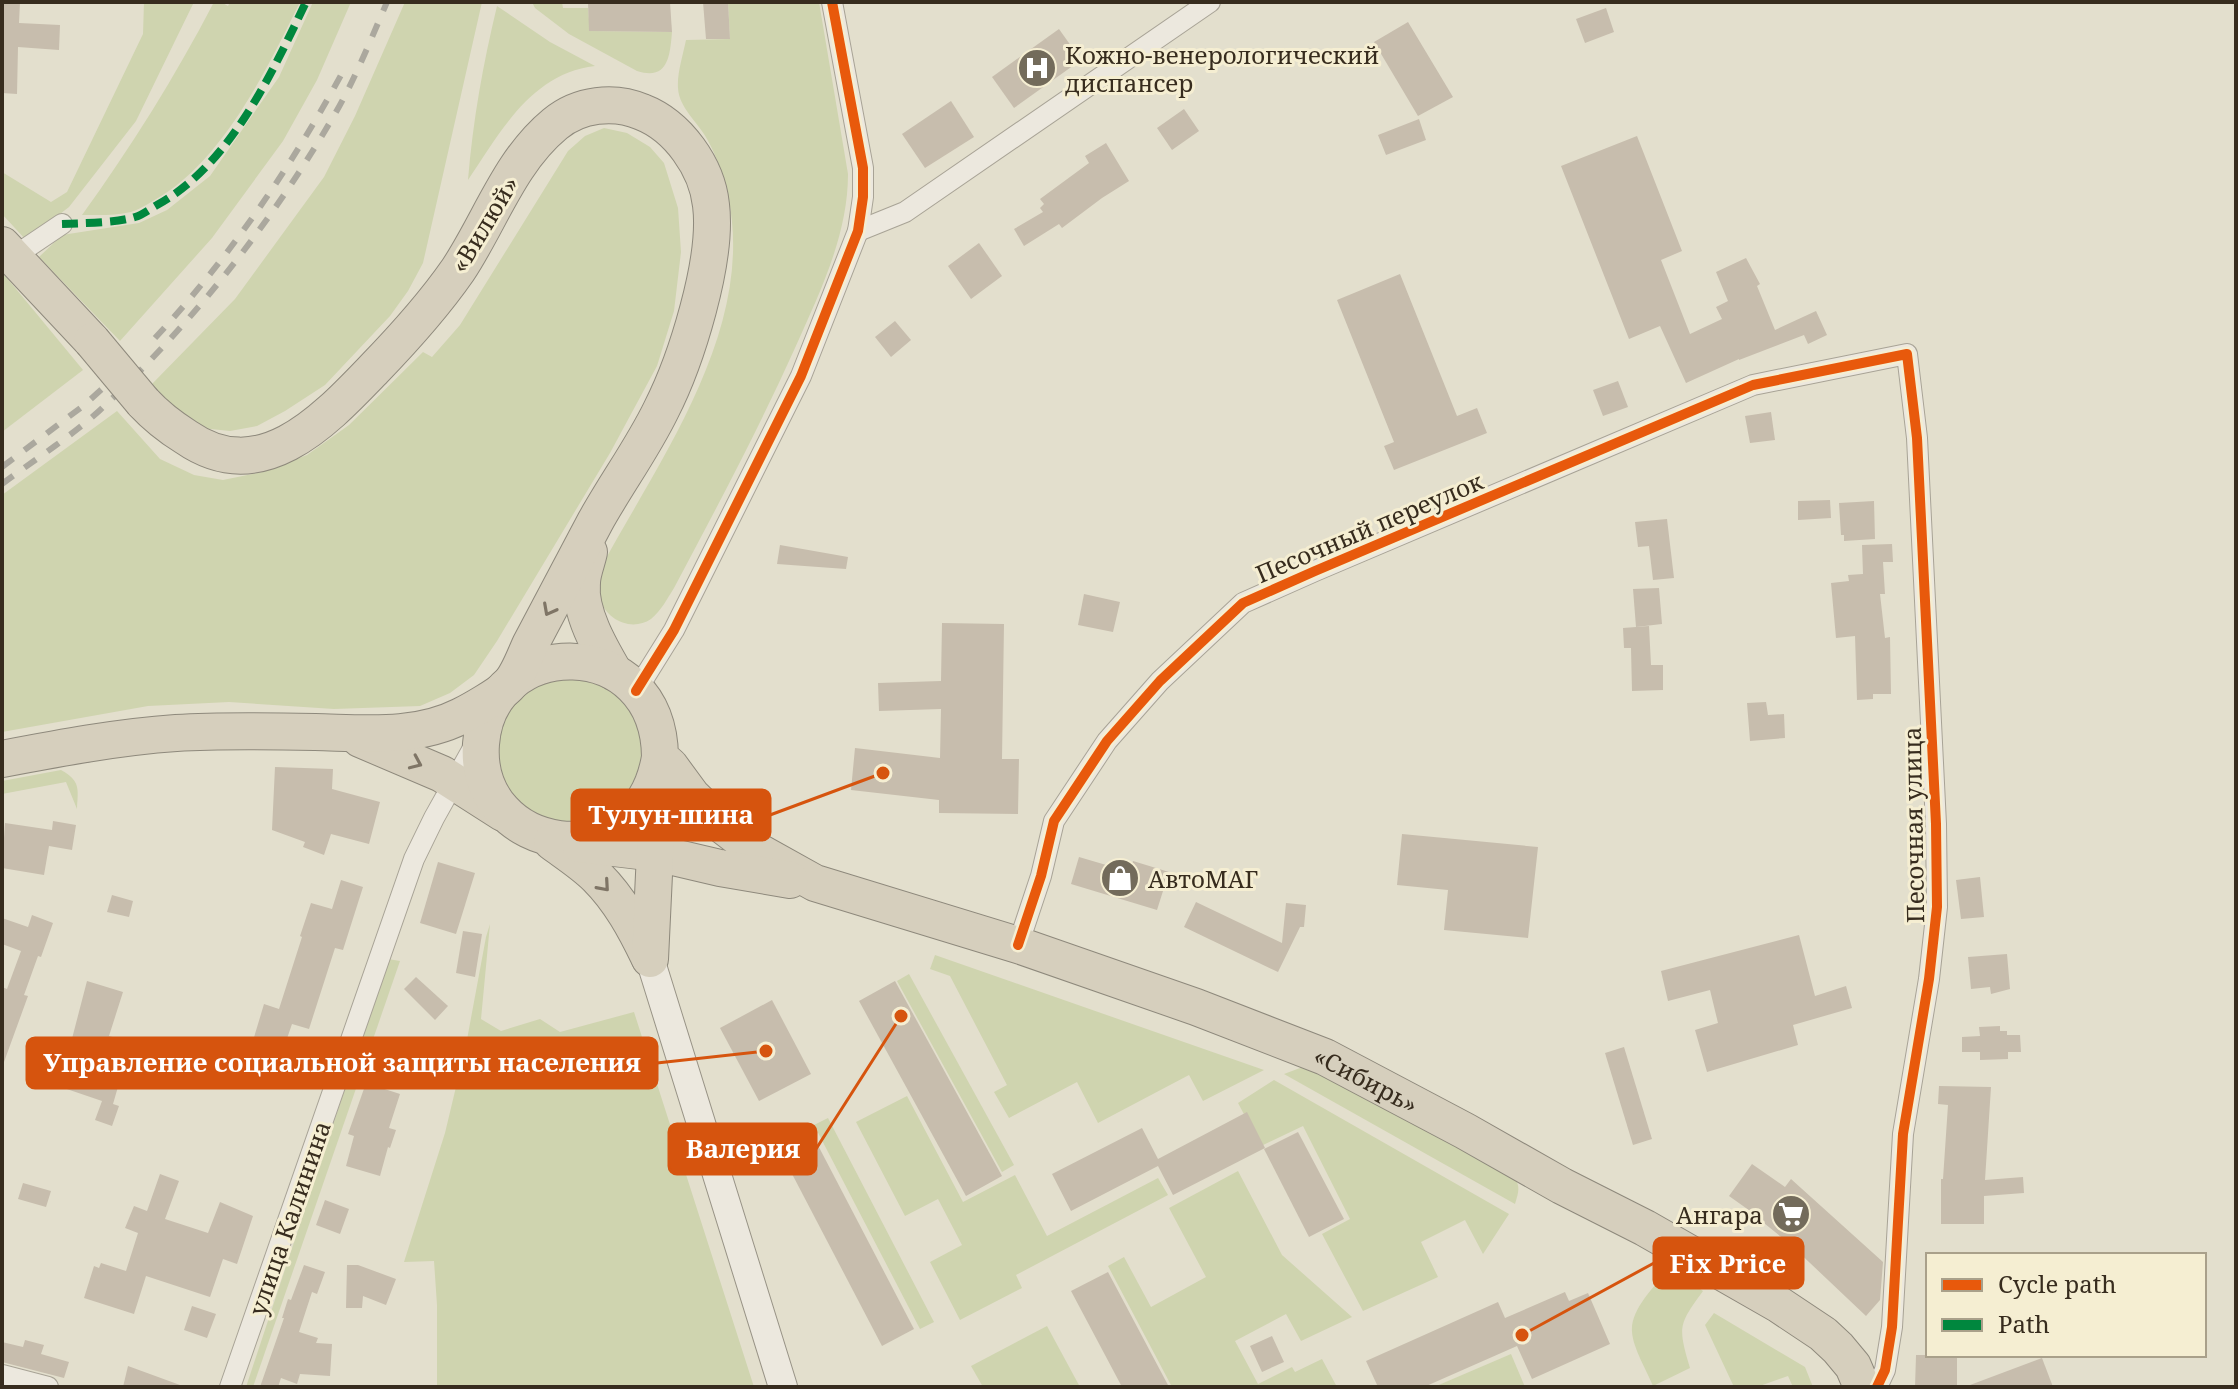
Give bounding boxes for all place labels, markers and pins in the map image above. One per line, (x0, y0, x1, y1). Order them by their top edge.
place label: Кожно-венерологический диспансер (1065, 38, 1379, 99)
hospital icon: Кожно-венерологический диспансер (1016, 47, 1058, 89)
callout: Тулун-шина (572, 790, 770, 840)
shop icon: АвтоМАГ (1099, 857, 1141, 899)
place label: АвтоМАГ (1148, 862, 1258, 895)
callout: Управление социальной защиты населения (27, 1038, 657, 1088)
callout: Валерия (669, 1124, 816, 1174)
supermarket icon: Ангара (1770, 1193, 1812, 1235)
place label: Ангара (1676, 1198, 1763, 1231)
callout: Fix Price (1654, 1238, 1803, 1288)

